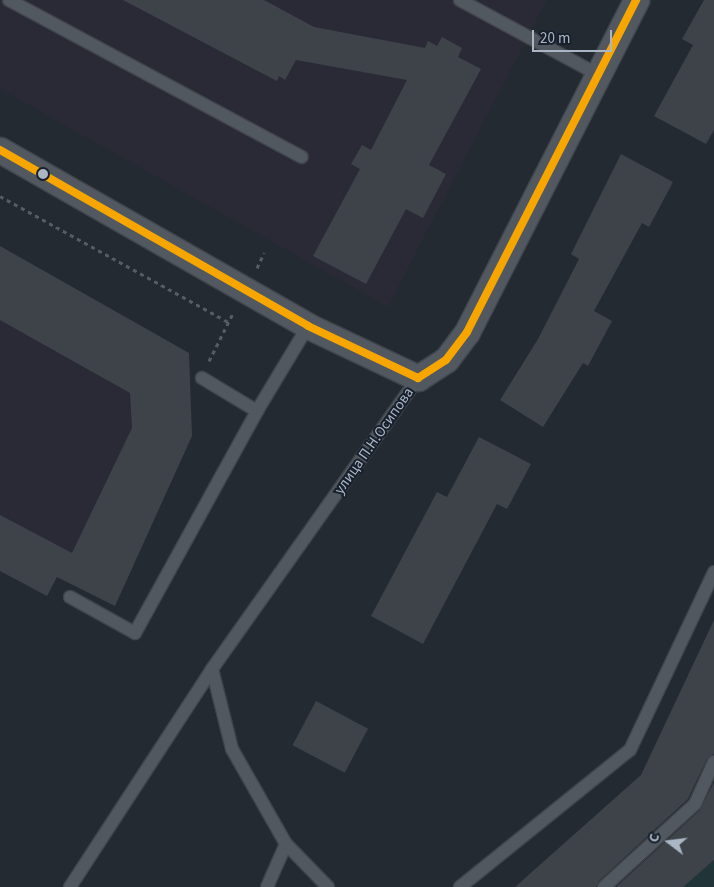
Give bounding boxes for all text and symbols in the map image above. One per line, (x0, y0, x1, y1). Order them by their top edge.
scale bar (534, 20, 614, 52)
text: 20 m (540, 28, 570, 49)
unlabelled marker (38, 169, 48, 179)
street label: улица П.Н.Осипова (330, 384, 418, 498)
north arrow (644, 817, 694, 867)
text: С (644, 832, 665, 845)

